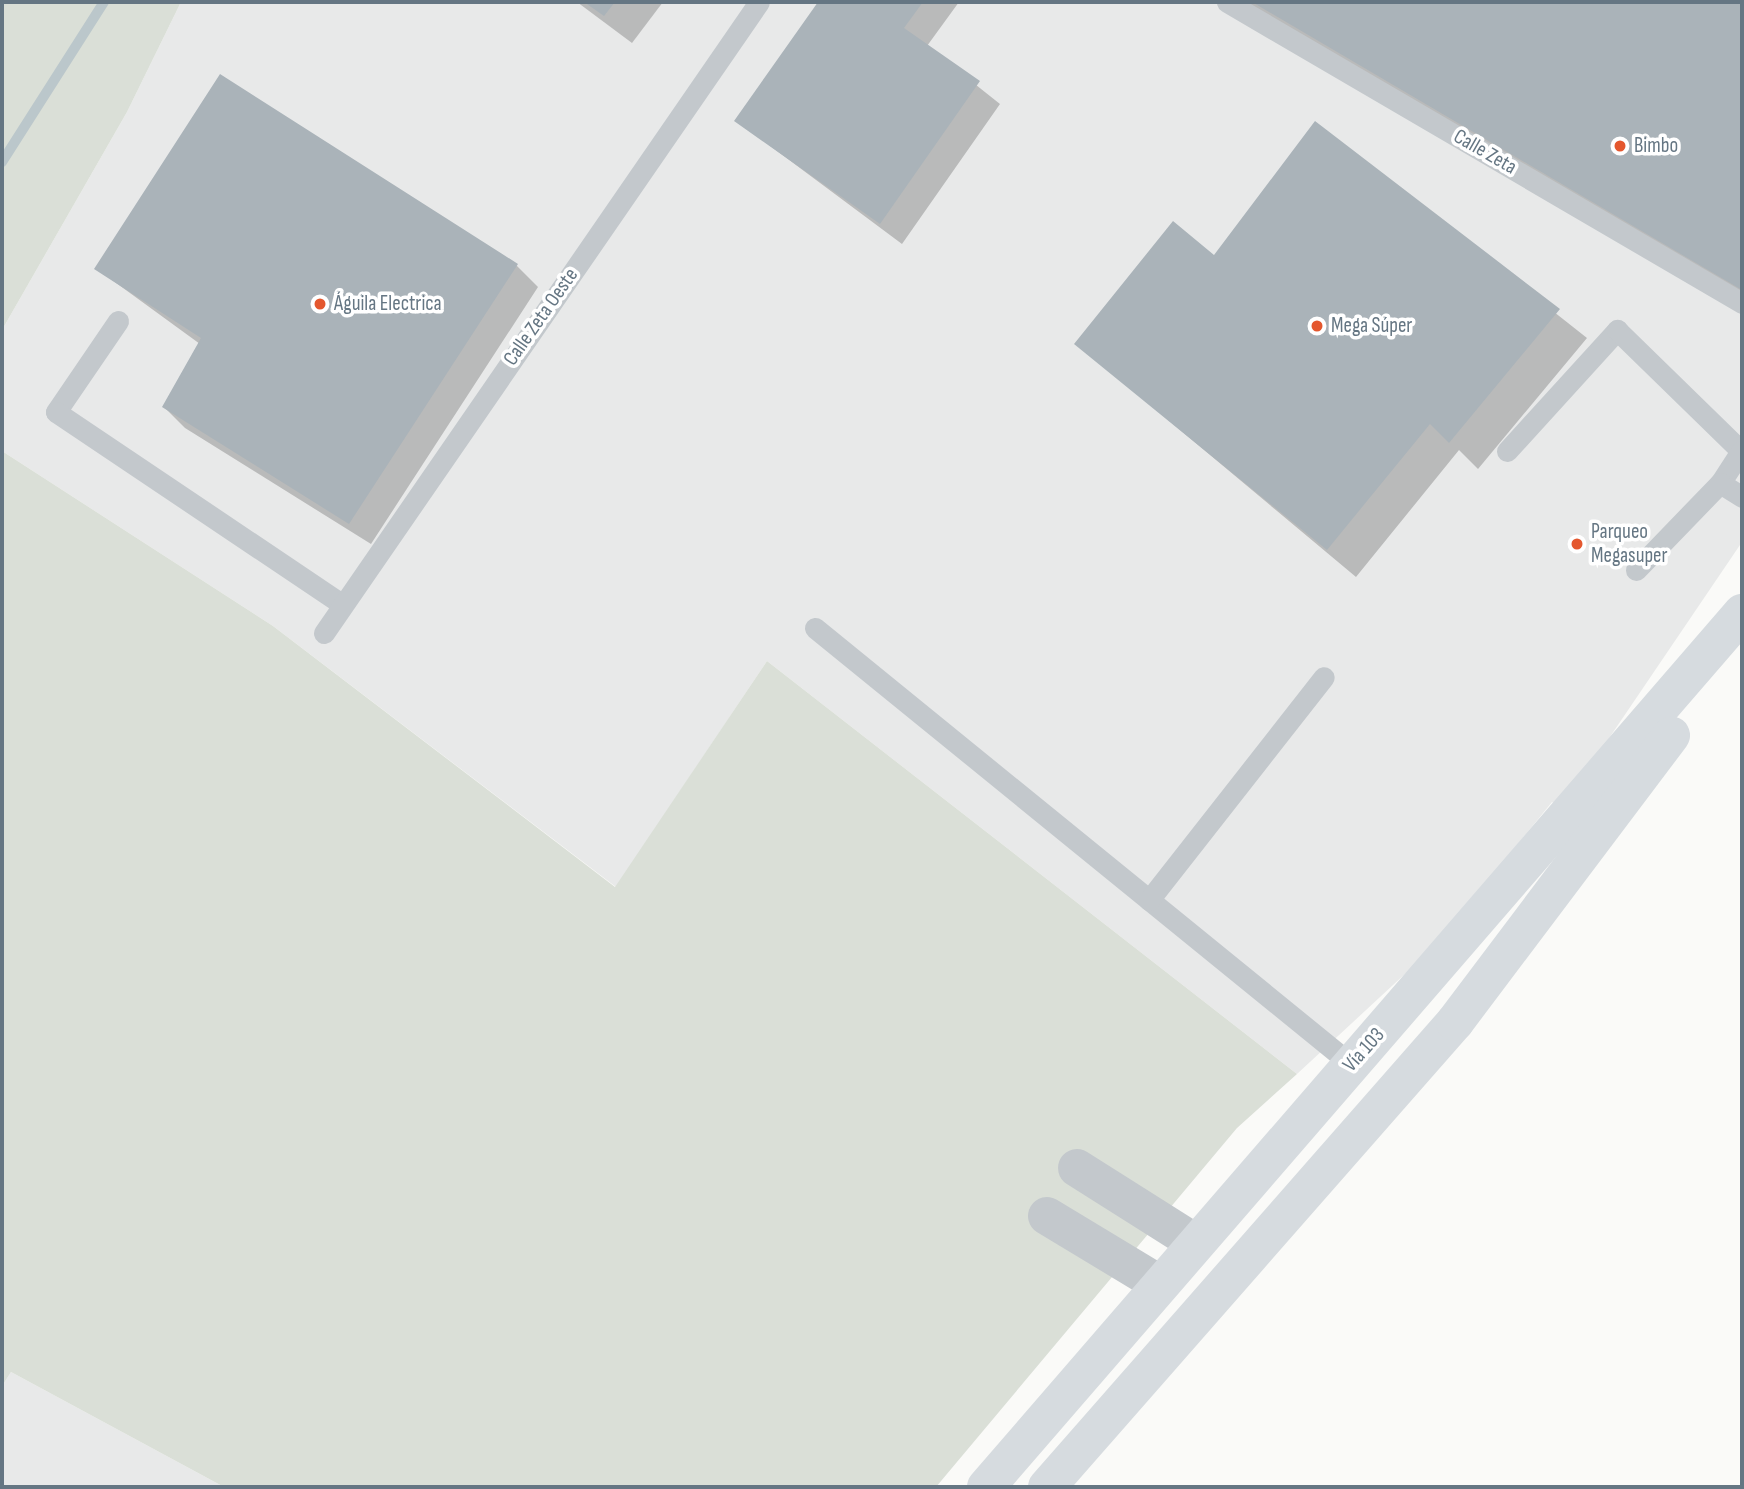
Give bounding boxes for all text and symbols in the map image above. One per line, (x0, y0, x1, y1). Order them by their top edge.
street label: Calle Zeta (1449, 124, 1521, 180)
place label: Bimbo (1634, 133, 1678, 159)
marker: Bimbo (1612, 138, 1628, 154)
street label: Calle Zeta Oeste (498, 264, 584, 370)
place label: Águila Electrica (334, 291, 441, 317)
marker: Águila Electrica (312, 296, 328, 312)
place label: Mega Súper (1331, 313, 1412, 339)
marker: Mega Súper (1309, 318, 1325, 334)
place label: Parqueo Megasuper (1591, 519, 1668, 569)
marker: Parqueo Megasuper (1569, 536, 1585, 552)
street label: Vía 103 (1338, 1023, 1390, 1077)

